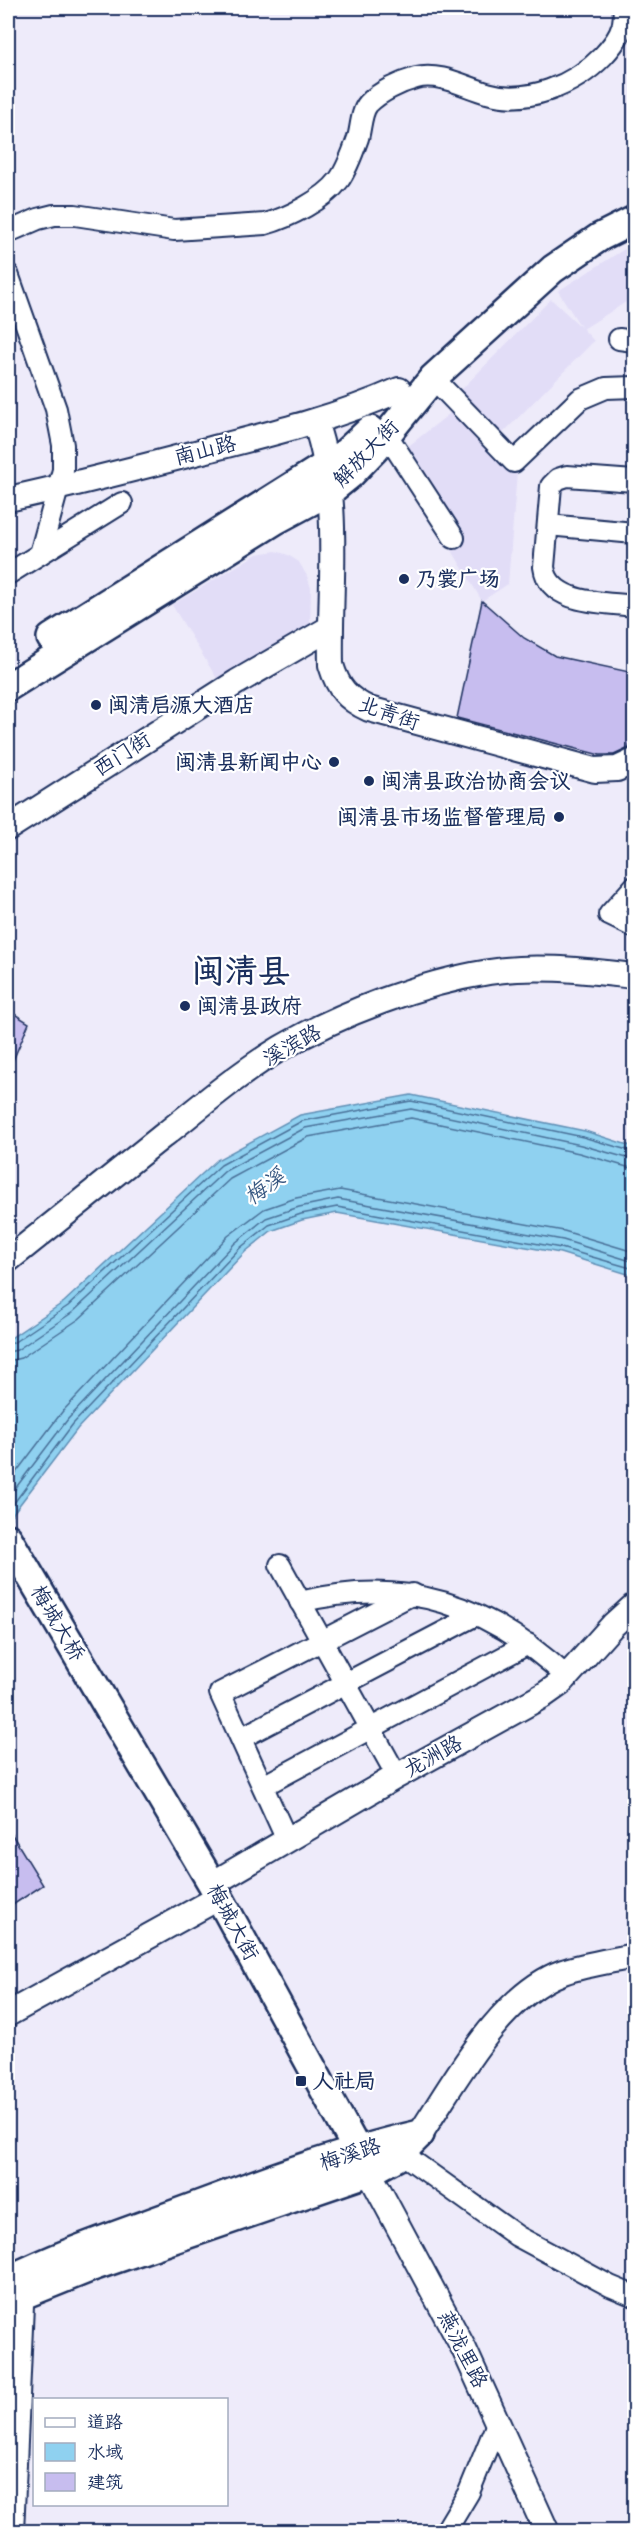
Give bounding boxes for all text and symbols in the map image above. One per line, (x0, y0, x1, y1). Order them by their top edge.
street label: 解放大街 (327, 414, 407, 495)
street label: 南山路 (171, 430, 240, 474)
place label: 乃裳广场 (416, 566, 500, 596)
marker: 乃裳广场 (397, 572, 411, 586)
street label: 北青街 (354, 690, 423, 739)
place label: 闽清启源大酒店 (108, 692, 255, 722)
marker: 闽清启源大酒店 (89, 698, 103, 712)
street label: 西门街 (88, 726, 158, 785)
place label: 闽清县新闻中心 (175, 749, 322, 779)
marker: 闽清县新闻中心 (327, 755, 341, 769)
place label: 闽清县政治协商会议 (381, 768, 571, 798)
marker: 闽清县政治协商会议 (362, 774, 376, 788)
place label: 闽清县市场监督管理局 (337, 804, 547, 834)
marker: 闽清县市场监督管理局 (552, 810, 566, 824)
district label: 闽清县 (192, 950, 291, 998)
place label: 闽清县政府 (197, 993, 302, 1023)
marker: 闽清县政府 (178, 999, 192, 1013)
street label: 溪滨路 (258, 1018, 328, 1075)
water label: 梅溪 (239, 1162, 294, 1214)
street label: 梅城大桥 (22, 1580, 91, 1668)
street label: 龙洲路 (399, 1729, 469, 1786)
street label: 梅城大街 (198, 1879, 265, 1967)
place label: 人社局 (313, 2068, 376, 2098)
marker: 人社局 (294, 2074, 308, 2088)
street label: 梅溪路 (316, 2132, 385, 2180)
street label: 燕泷里路 (429, 2306, 494, 2394)
legend (33, 2398, 228, 2506)
text: 道路 (87, 2411, 123, 2437)
text: 水域 (87, 2441, 123, 2467)
text: 建筑 (87, 2471, 123, 2497)

